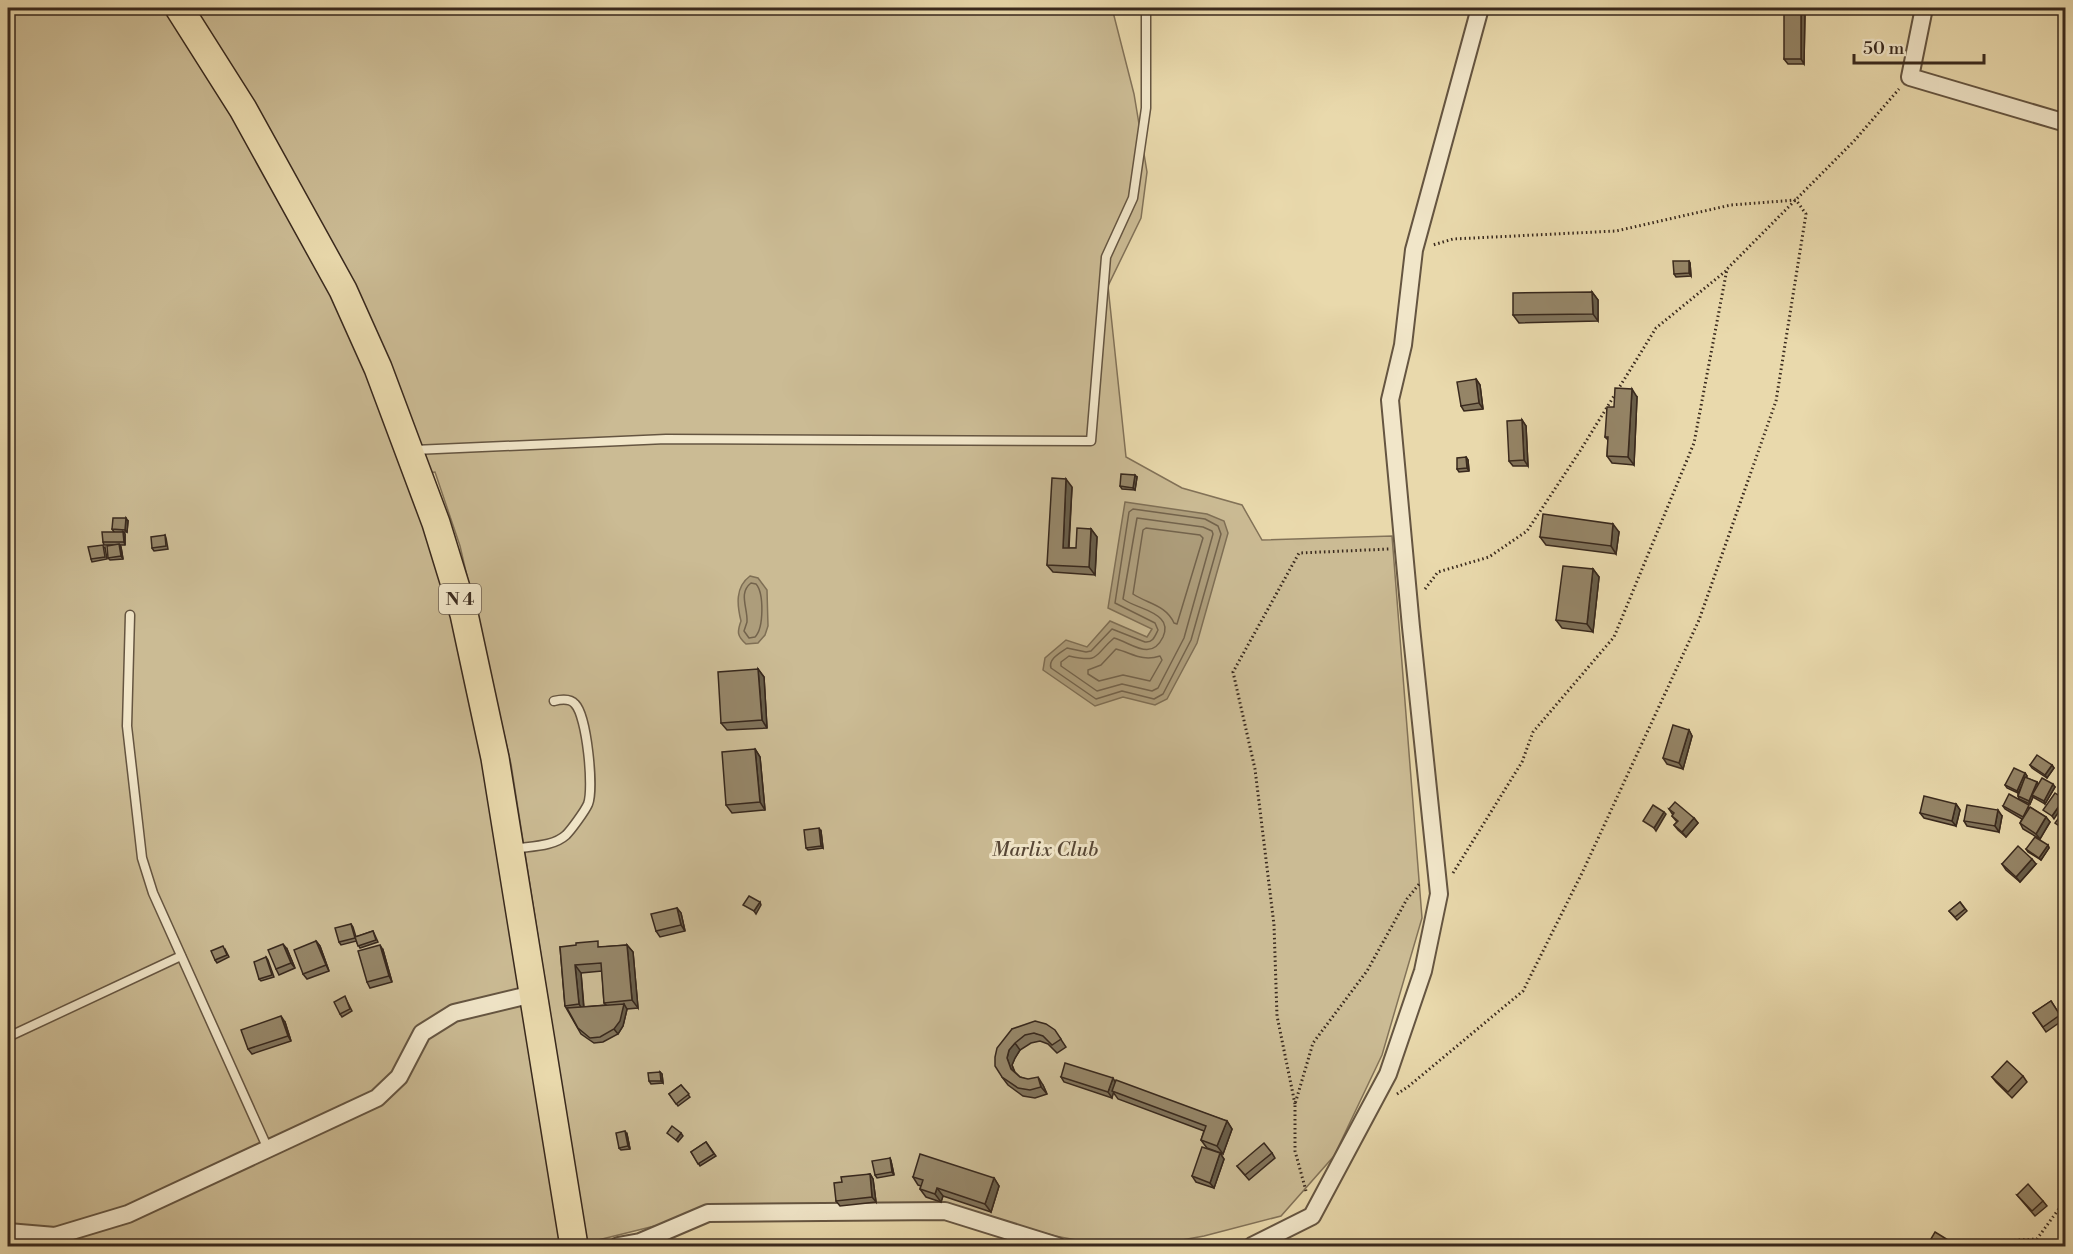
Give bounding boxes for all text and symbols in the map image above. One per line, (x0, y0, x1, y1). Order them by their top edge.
scale bar (1854, 27, 1984, 65)
text: 50 m (1863, 37, 1905, 60)
road number: N 4 (439, 584, 481, 614)
park label: Marlix Club (992, 838, 1098, 863)

